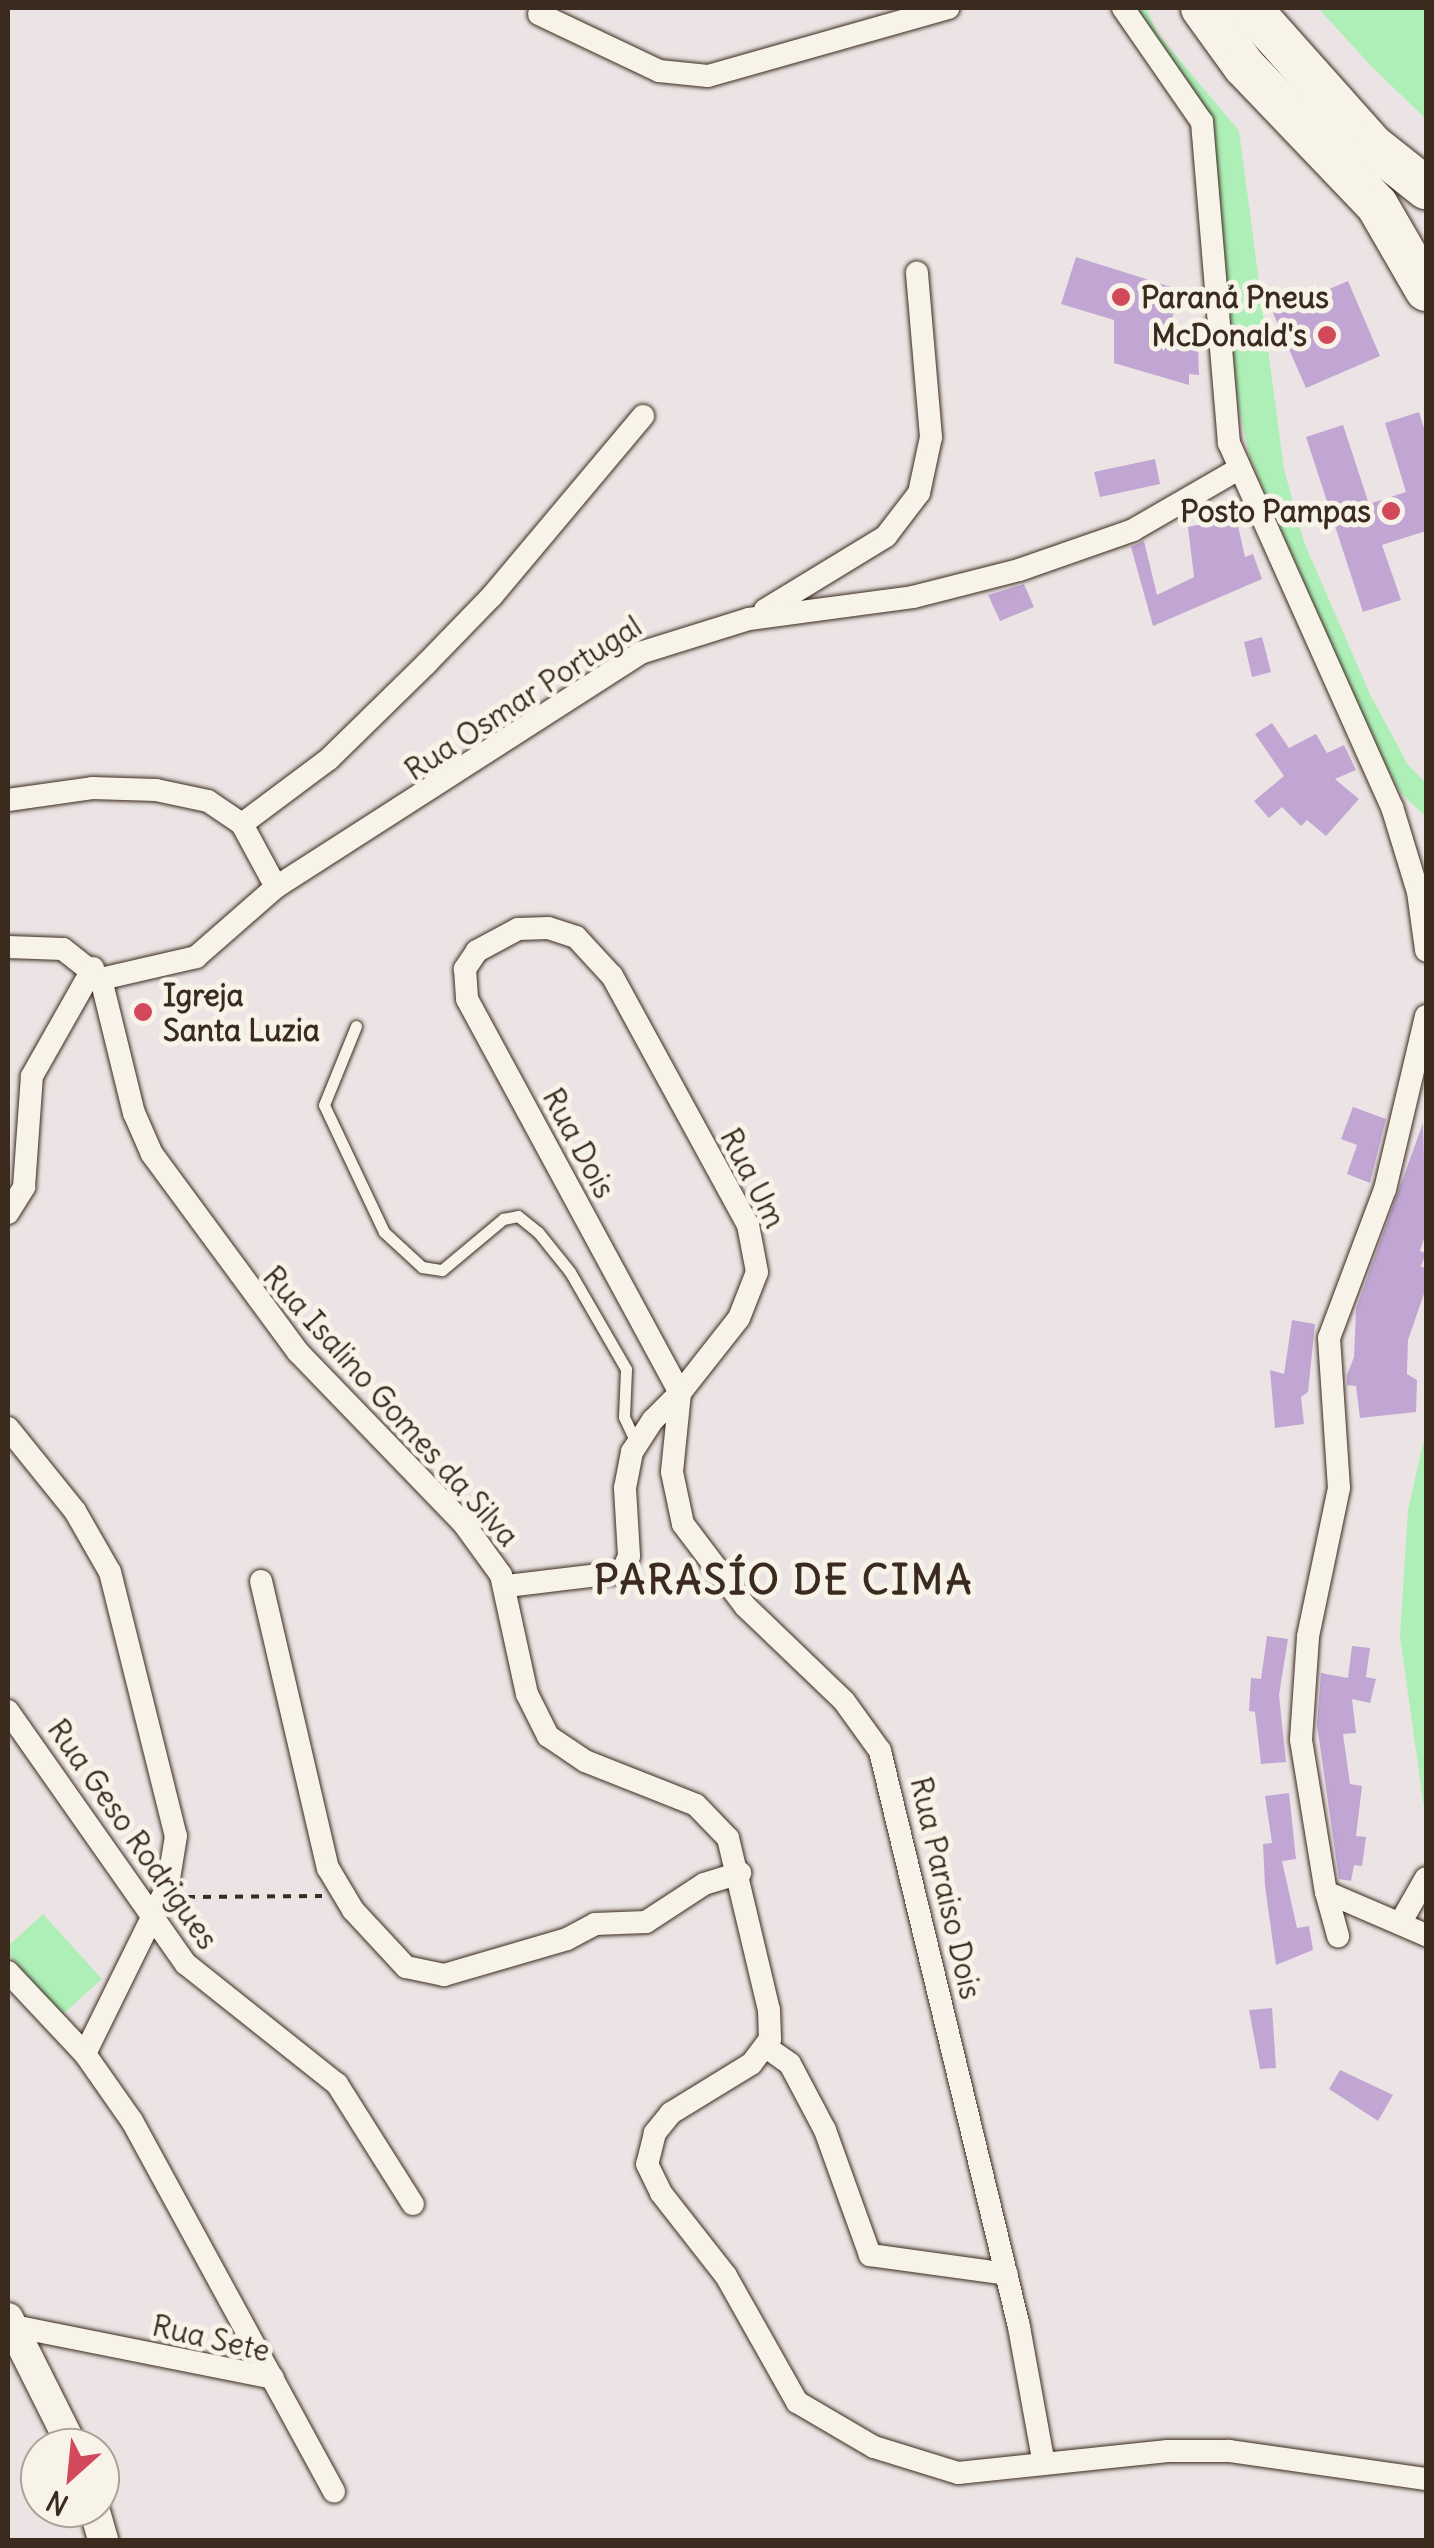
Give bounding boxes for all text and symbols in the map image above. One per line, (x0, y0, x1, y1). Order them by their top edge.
place label: Paraná Pneus (1141, 279, 1329, 315)
marker: Paraná Pneus (1110, 286, 1132, 308)
place label: McDonald's (1152, 317, 1307, 353)
marker: McDonald's (1316, 324, 1338, 346)
place label: Posto Pampas (1180, 493, 1371, 529)
marker: Posto Pampas (1380, 500, 1402, 522)
street label: Rua Osmar Portugal (398, 608, 648, 788)
place label: Igreja Santa Luzia (163, 977, 320, 1048)
marker: Igreja Santa Luzia (132, 1001, 154, 1023)
street label: Rua Dois (535, 1082, 623, 1204)
street label: Rua Um (713, 1122, 793, 1234)
street label: Rua Isalino Gomes da Silva (256, 1258, 526, 1554)
district label: PARASÍO DE CIMA (594, 1556, 974, 1604)
street label: Rua Geso Rodrigues (40, 1712, 226, 1956)
street label: Rua Paraiso Dois (903, 1773, 989, 2003)
street label: Rua Sete (149, 2307, 273, 2369)
north arrow (20, 2428, 120, 2528)
text: N (40, 2483, 74, 2523)

